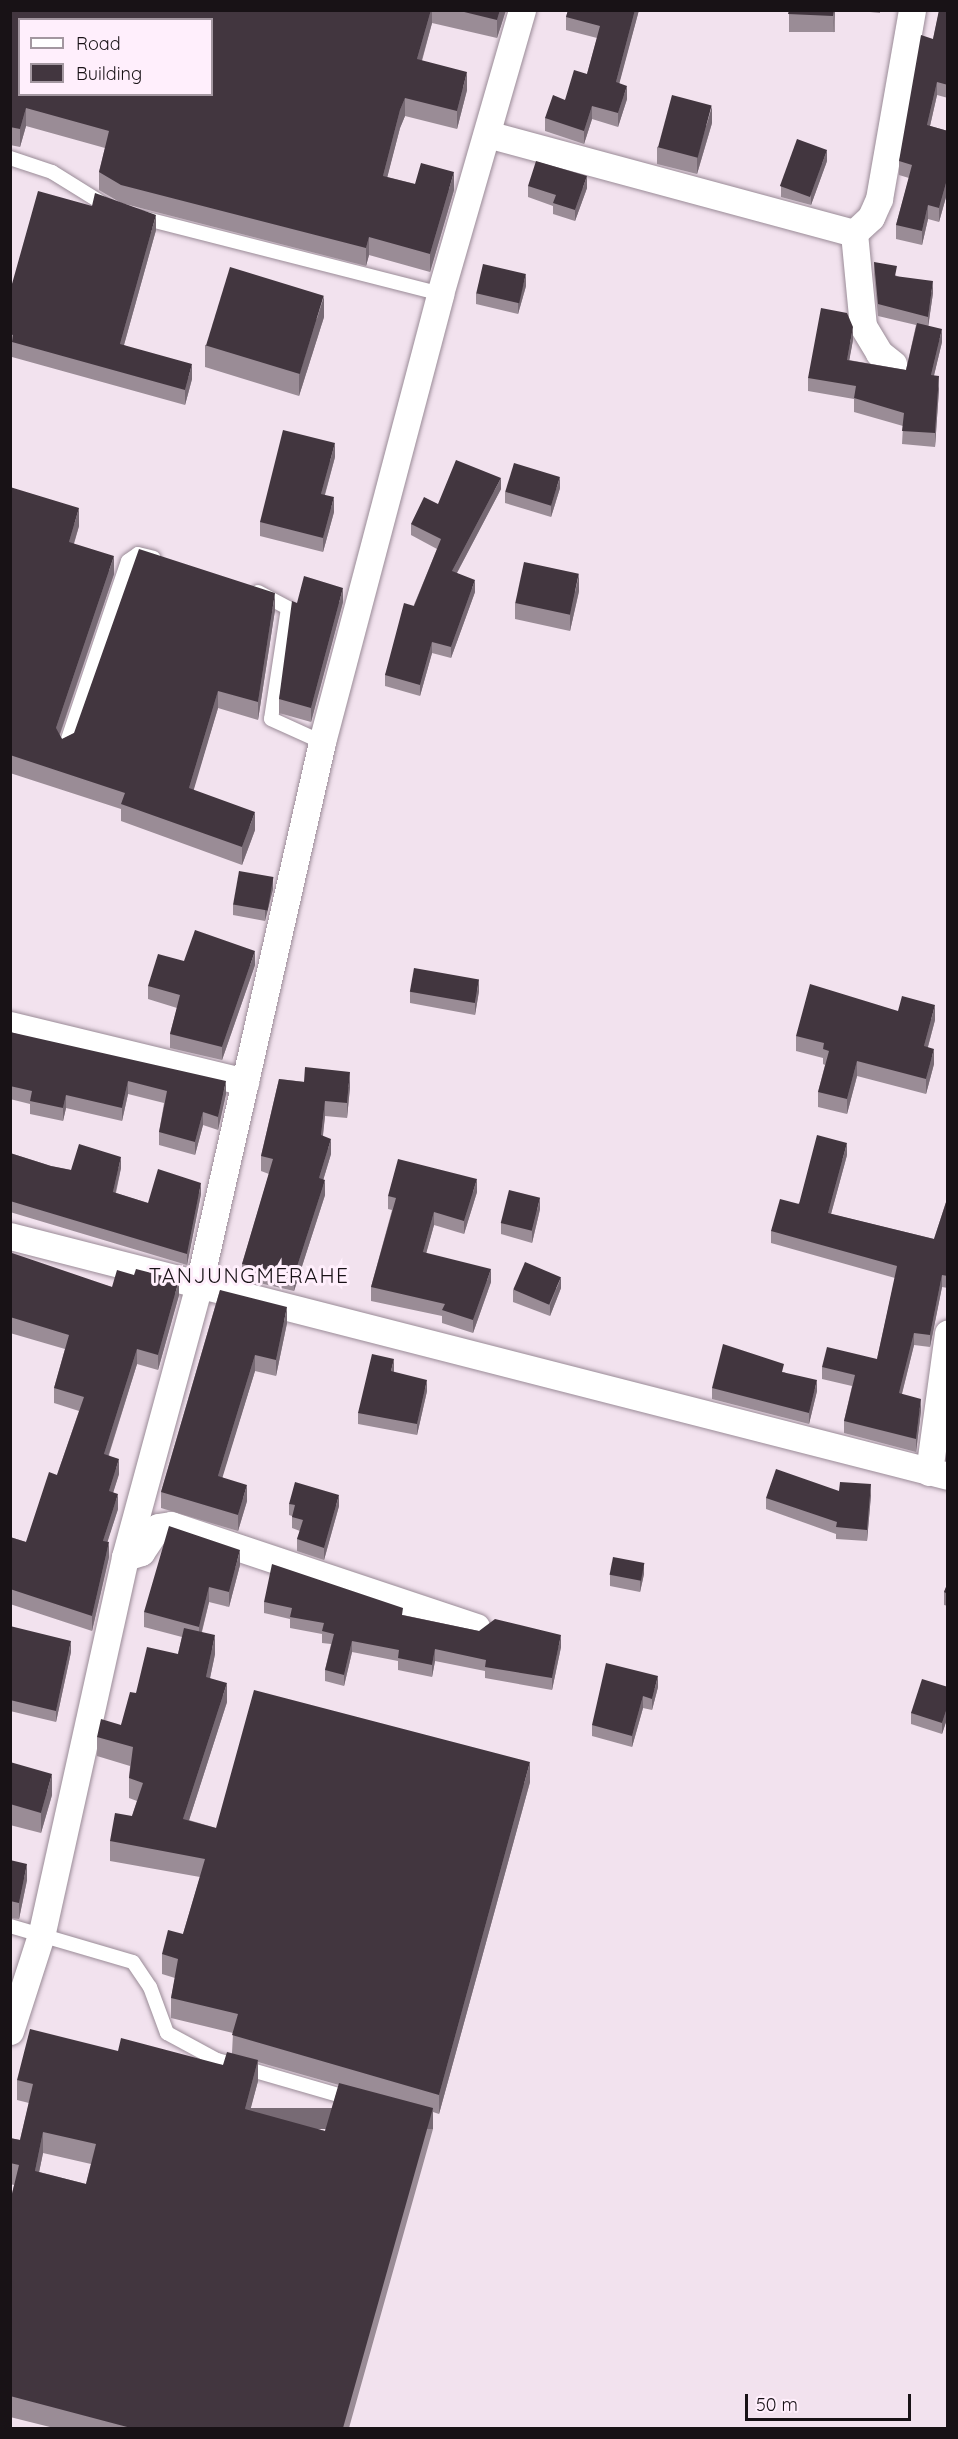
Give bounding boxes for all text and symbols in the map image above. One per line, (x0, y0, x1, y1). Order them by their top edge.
legend (18, 18, 213, 96)
text: Road (76, 32, 121, 55)
text: Building (76, 62, 142, 85)
district label: TANJUNGMERAHE (149, 1262, 349, 1288)
scale bar (748, 2382, 914, 2420)
text: 50 m (756, 2393, 798, 2416)

